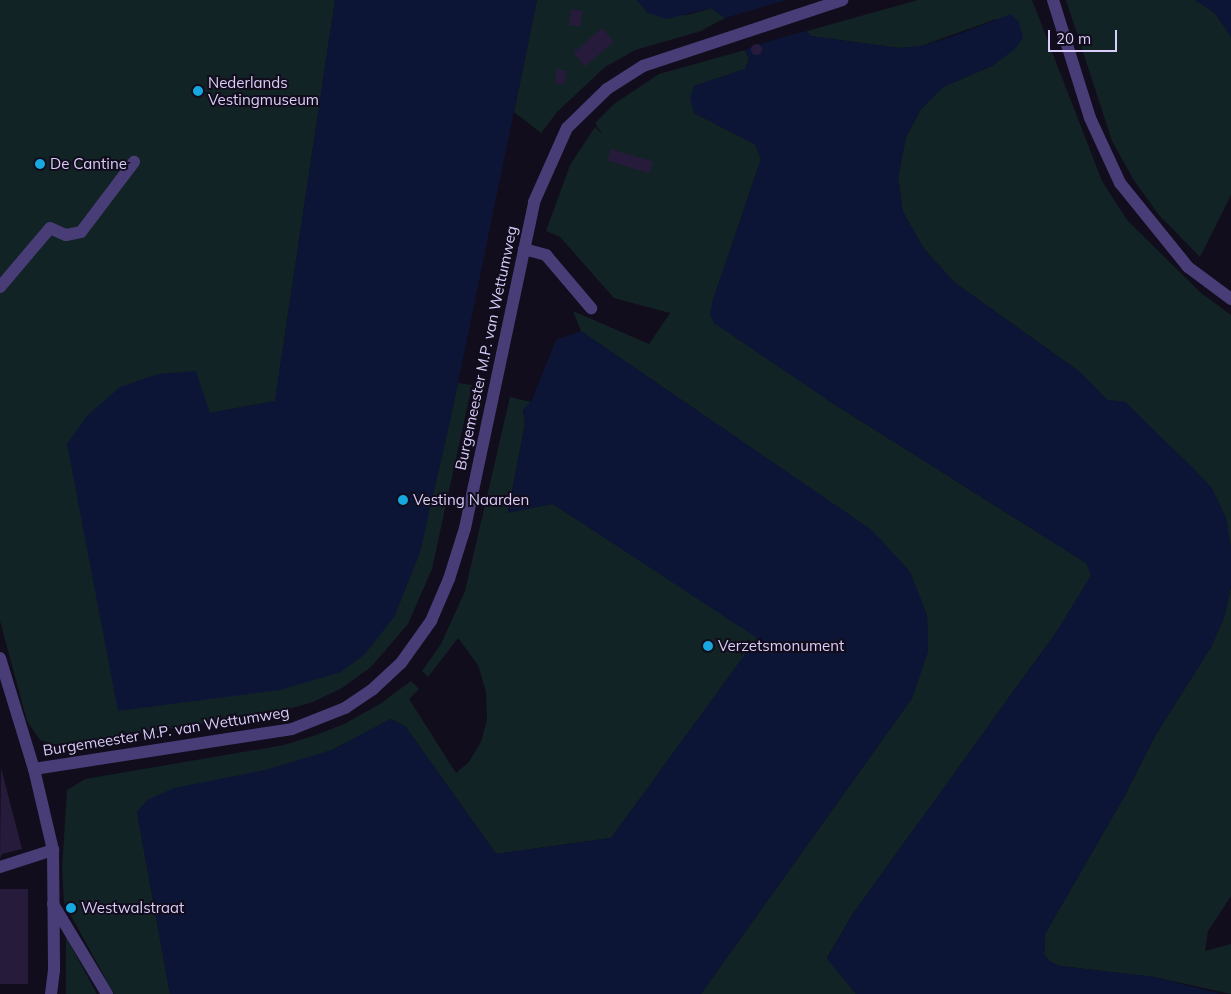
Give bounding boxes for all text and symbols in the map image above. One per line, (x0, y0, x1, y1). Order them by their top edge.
scale bar (1051, 20, 1120, 52)
text: 20 m (1056, 29, 1091, 48)
place label: Nederlands Vestingmuseum (208, 73, 319, 108)
marker: Nederlands Vestingmuseum (192, 85, 204, 97)
place label: De Cantine (50, 155, 127, 173)
marker: De Cantine (34, 158, 46, 170)
street label: Burgemeester M.P. van Wettumweg (451, 224, 521, 472)
place label: Vesting Naarden (413, 491, 529, 509)
marker: Vesting Naarden (397, 494, 409, 506)
place label: Verzetsmonument (718, 637, 844, 655)
marker: Verzetsmonument (702, 640, 714, 652)
street label: Burgemeester M.P. van Wettumweg (42, 703, 290, 759)
place label: Westwalstraat (81, 899, 184, 917)
marker: Westwalstraat (65, 902, 77, 914)

